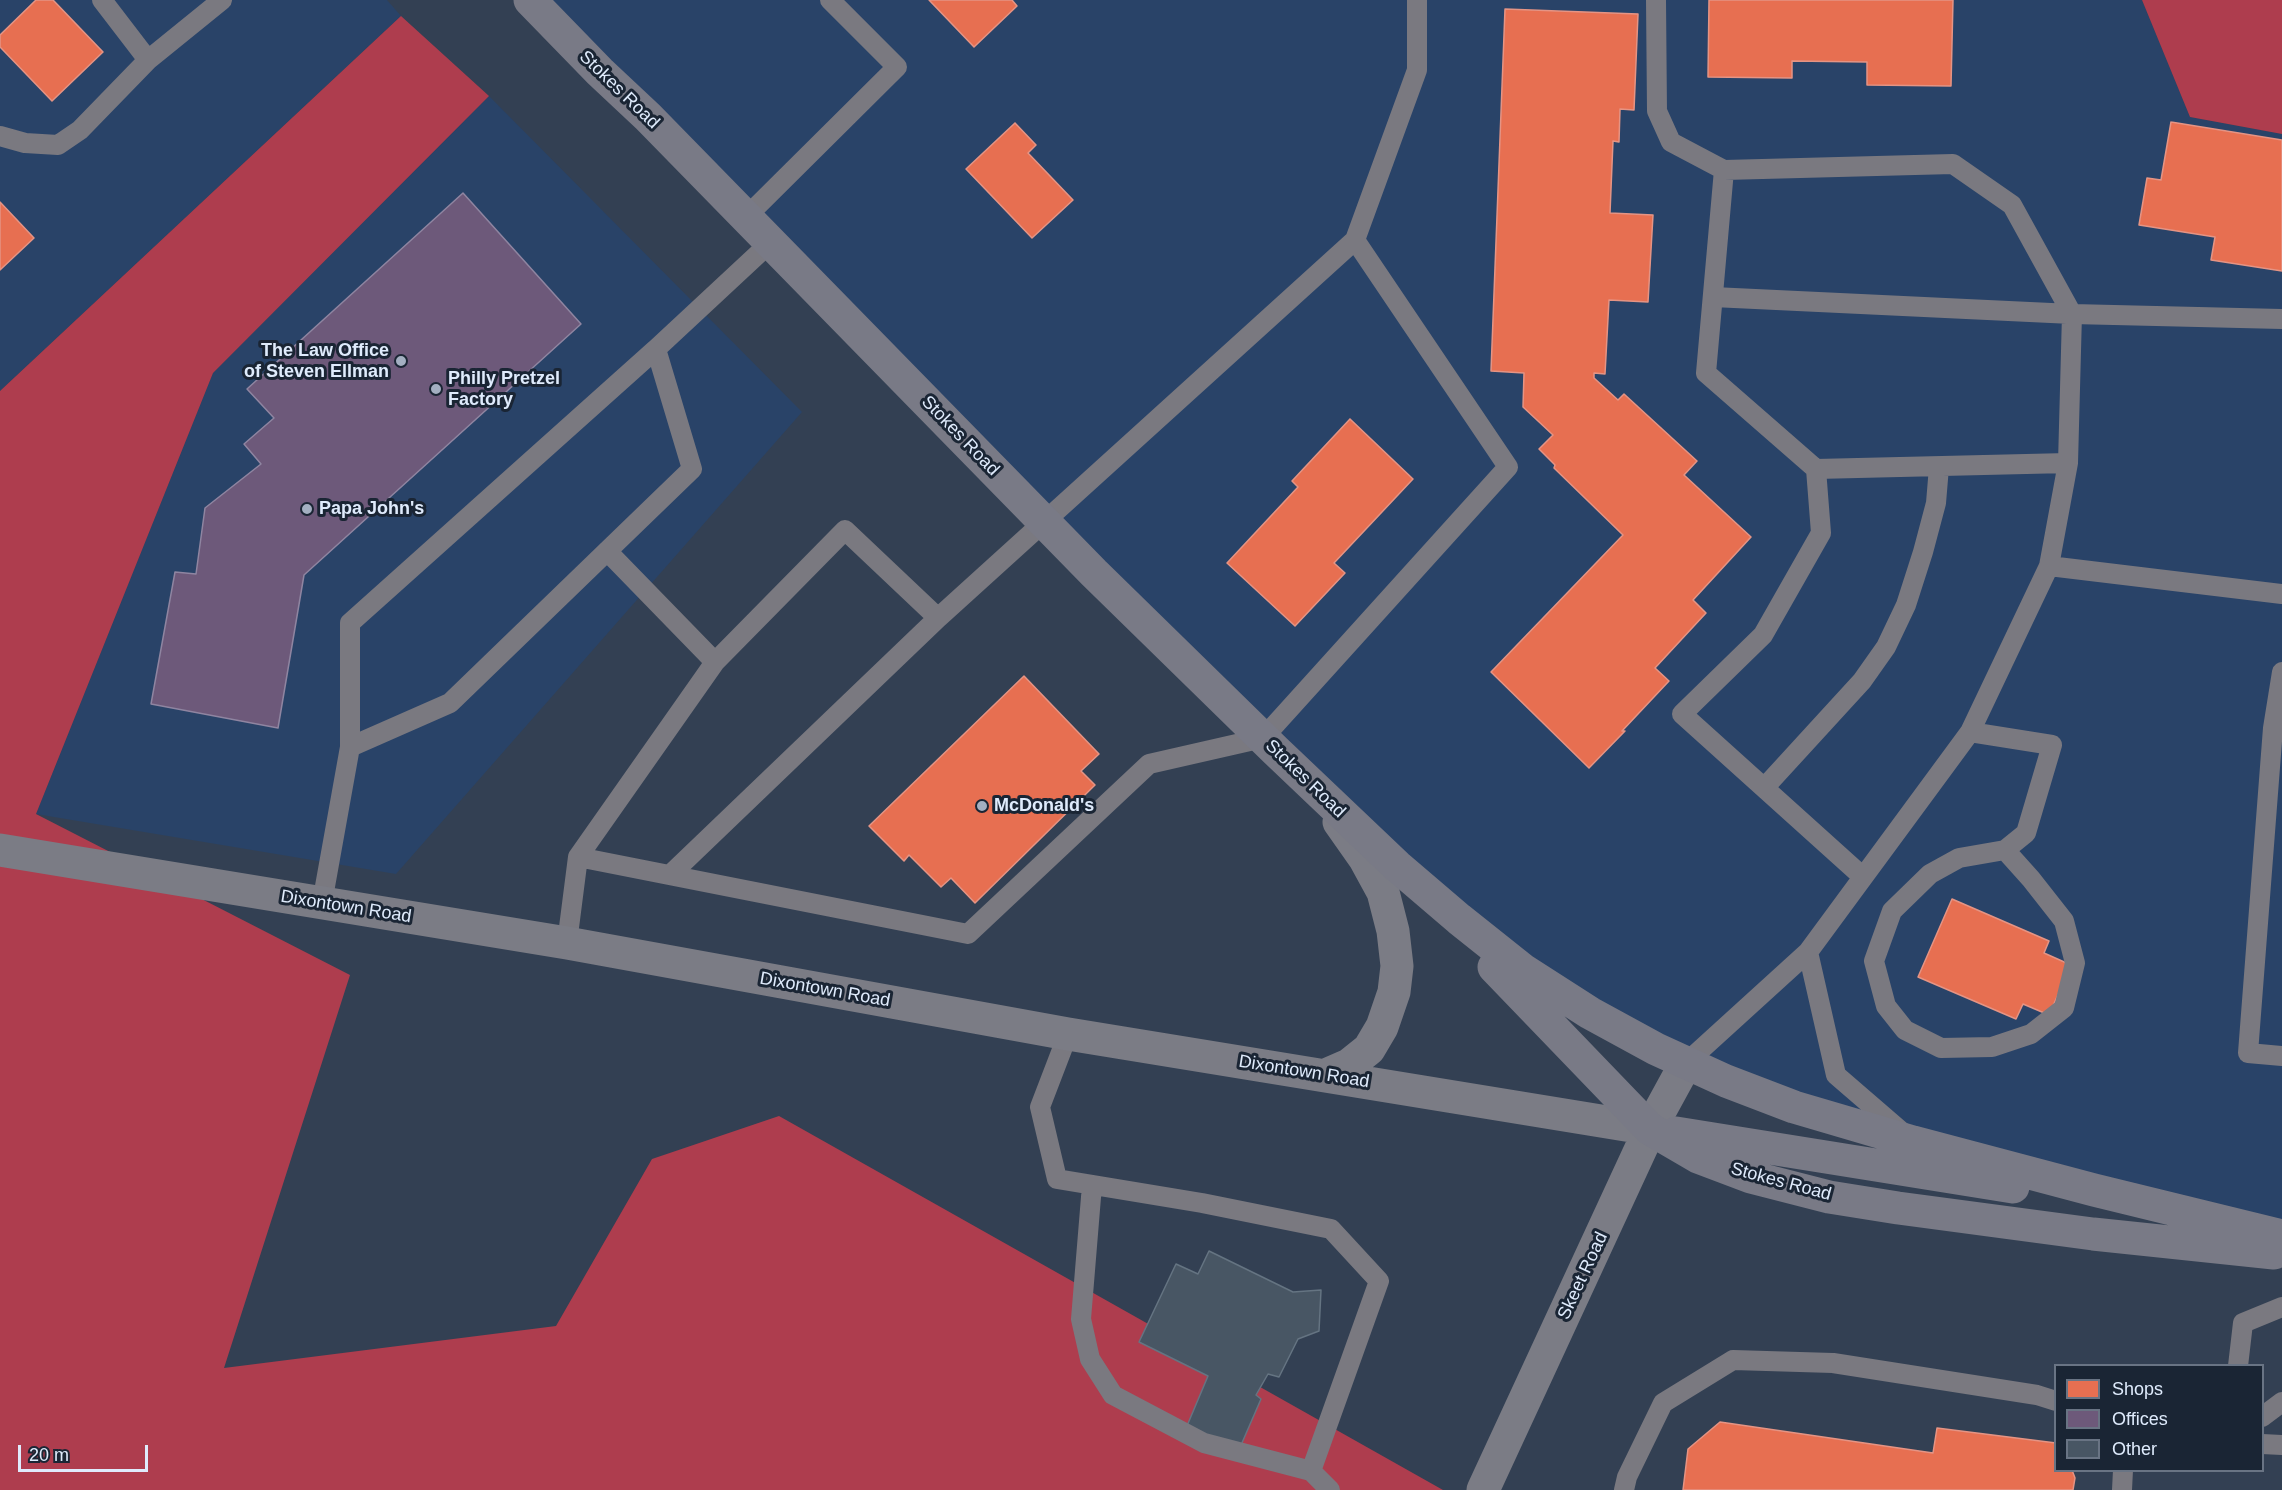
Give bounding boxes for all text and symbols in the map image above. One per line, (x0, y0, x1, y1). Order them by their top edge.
street label: Stokes Road (574, 46, 664, 134)
place label: The Law Office of Steven Ellman (244, 340, 389, 382)
marker: The Law Office of Steven Ellman (394, 354, 408, 368)
place label: Philly Pretzel Factory (448, 368, 560, 410)
marker: Philly Pretzel Factory (429, 382, 443, 396)
street label: Stokes Road (916, 391, 1004, 481)
place label: Papa John's (319, 498, 424, 520)
marker: Papa John's (300, 502, 314, 516)
street label: Stokes Road (1260, 735, 1350, 823)
place label: McDonald's (994, 795, 1094, 817)
marker: McDonald's (975, 799, 989, 813)
street label: Dixontown Road (279, 886, 413, 928)
street label: Dixontown Road (758, 968, 892, 1012)
street label: Dixontown Road (1237, 1051, 1371, 1093)
street label: Stokes Road (1728, 1158, 1834, 1206)
street label: Skeet Road (1553, 1229, 1613, 1323)
legend (2054, 1364, 2264, 1472)
text: Shops (2112, 1379, 2163, 1399)
text: Offices (2112, 1409, 2168, 1429)
scale bar (21, 1433, 152, 1471)
text: Other (2112, 1439, 2157, 1459)
text: 20 m (29, 1445, 69, 1465)

